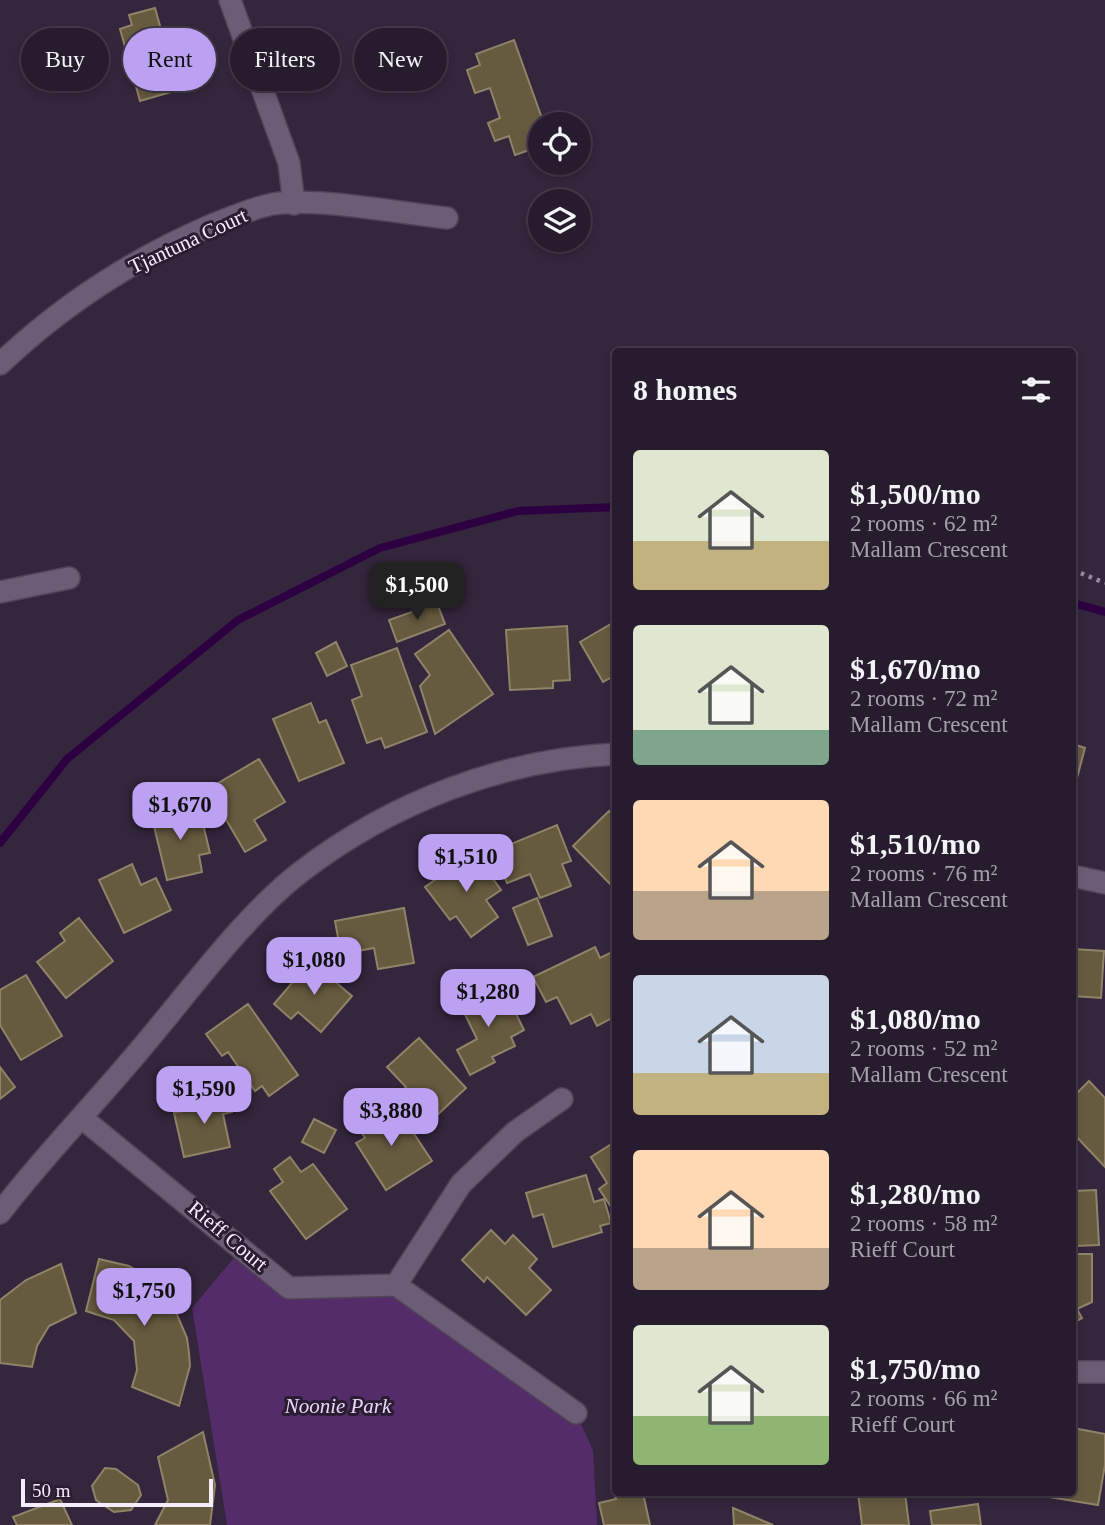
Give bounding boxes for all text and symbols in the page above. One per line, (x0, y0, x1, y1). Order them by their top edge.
chip: Buy (21, 28, 109, 91)
chip: Rent (123, 28, 216, 91)
chip: Filters (230, 28, 340, 91)
chip: New (354, 28, 447, 91)
map controls (528, 112, 591, 252)
button: locate (528, 112, 591, 175)
button: layers (528, 189, 591, 252)
street label: Tjantuna Court (125, 203, 251, 279)
icon: filters (1017, 371, 1055, 409)
text: 8 homes (633, 373, 737, 406)
text: $1,500/mo (850, 477, 981, 510)
icon: home (689, 478, 773, 562)
text: 2 rooms · 62 m² (850, 511, 997, 536)
text: Mallam Crescent (850, 537, 1008, 562)
pin: $1,500 (360, 562, 474, 622)
text: $1,500 (385, 572, 449, 597)
text: $1,670/mo (850, 652, 981, 685)
icon: home (689, 653, 773, 737)
text: 2 rooms · 72 m² (850, 686, 997, 711)
text: Mallam Crescent (850, 712, 1008, 737)
pin: $1,670 (123, 782, 237, 842)
text: $1,670 (148, 792, 212, 817)
text: $1,510/mo (850, 827, 981, 860)
icon: home (689, 828, 773, 912)
pin: $1,510 (409, 834, 523, 894)
text: $1,510 (434, 844, 498, 869)
text: 2 rooms · 76 m² (850, 861, 997, 886)
text: Mallam Crescent (850, 887, 1008, 912)
pin: $1,080 (257, 937, 371, 997)
text: $1,080 (282, 947, 346, 972)
pin: $1,280 (431, 970, 545, 1029)
text: $1,280 (456, 979, 520, 1004)
text: $1,080/mo (850, 1002, 981, 1035)
icon: home (689, 1003, 773, 1087)
text: 2 rooms · 52 m² (850, 1036, 997, 1061)
text: Mallam Crescent (850, 1062, 1008, 1087)
pin: $1,590 (147, 1066, 261, 1126)
text: $1,590 (172, 1076, 236, 1101)
pin: $3,880 (334, 1088, 448, 1148)
text: $3,880 (359, 1098, 423, 1123)
text: $1,280/mo (850, 1177, 981, 1210)
icon: home (689, 1178, 773, 1262)
street label: Rieff Court (184, 1196, 273, 1276)
text: 2 rooms · 58 m² (850, 1211, 997, 1236)
text: Rieff Court (850, 1237, 955, 1262)
pin: $1,750 (87, 1268, 201, 1328)
text: $1,750 (112, 1278, 176, 1303)
text: $1,750/mo (850, 1352, 981, 1385)
icon: home (689, 1353, 773, 1437)
text: 2 rooms · 66 m² (850, 1386, 997, 1411)
park label: Noonie Park (284, 1394, 392, 1418)
text: Rieff Court (850, 1412, 955, 1437)
scale bar (21, 1476, 214, 1508)
text: 50 m (32, 1480, 71, 1501)

